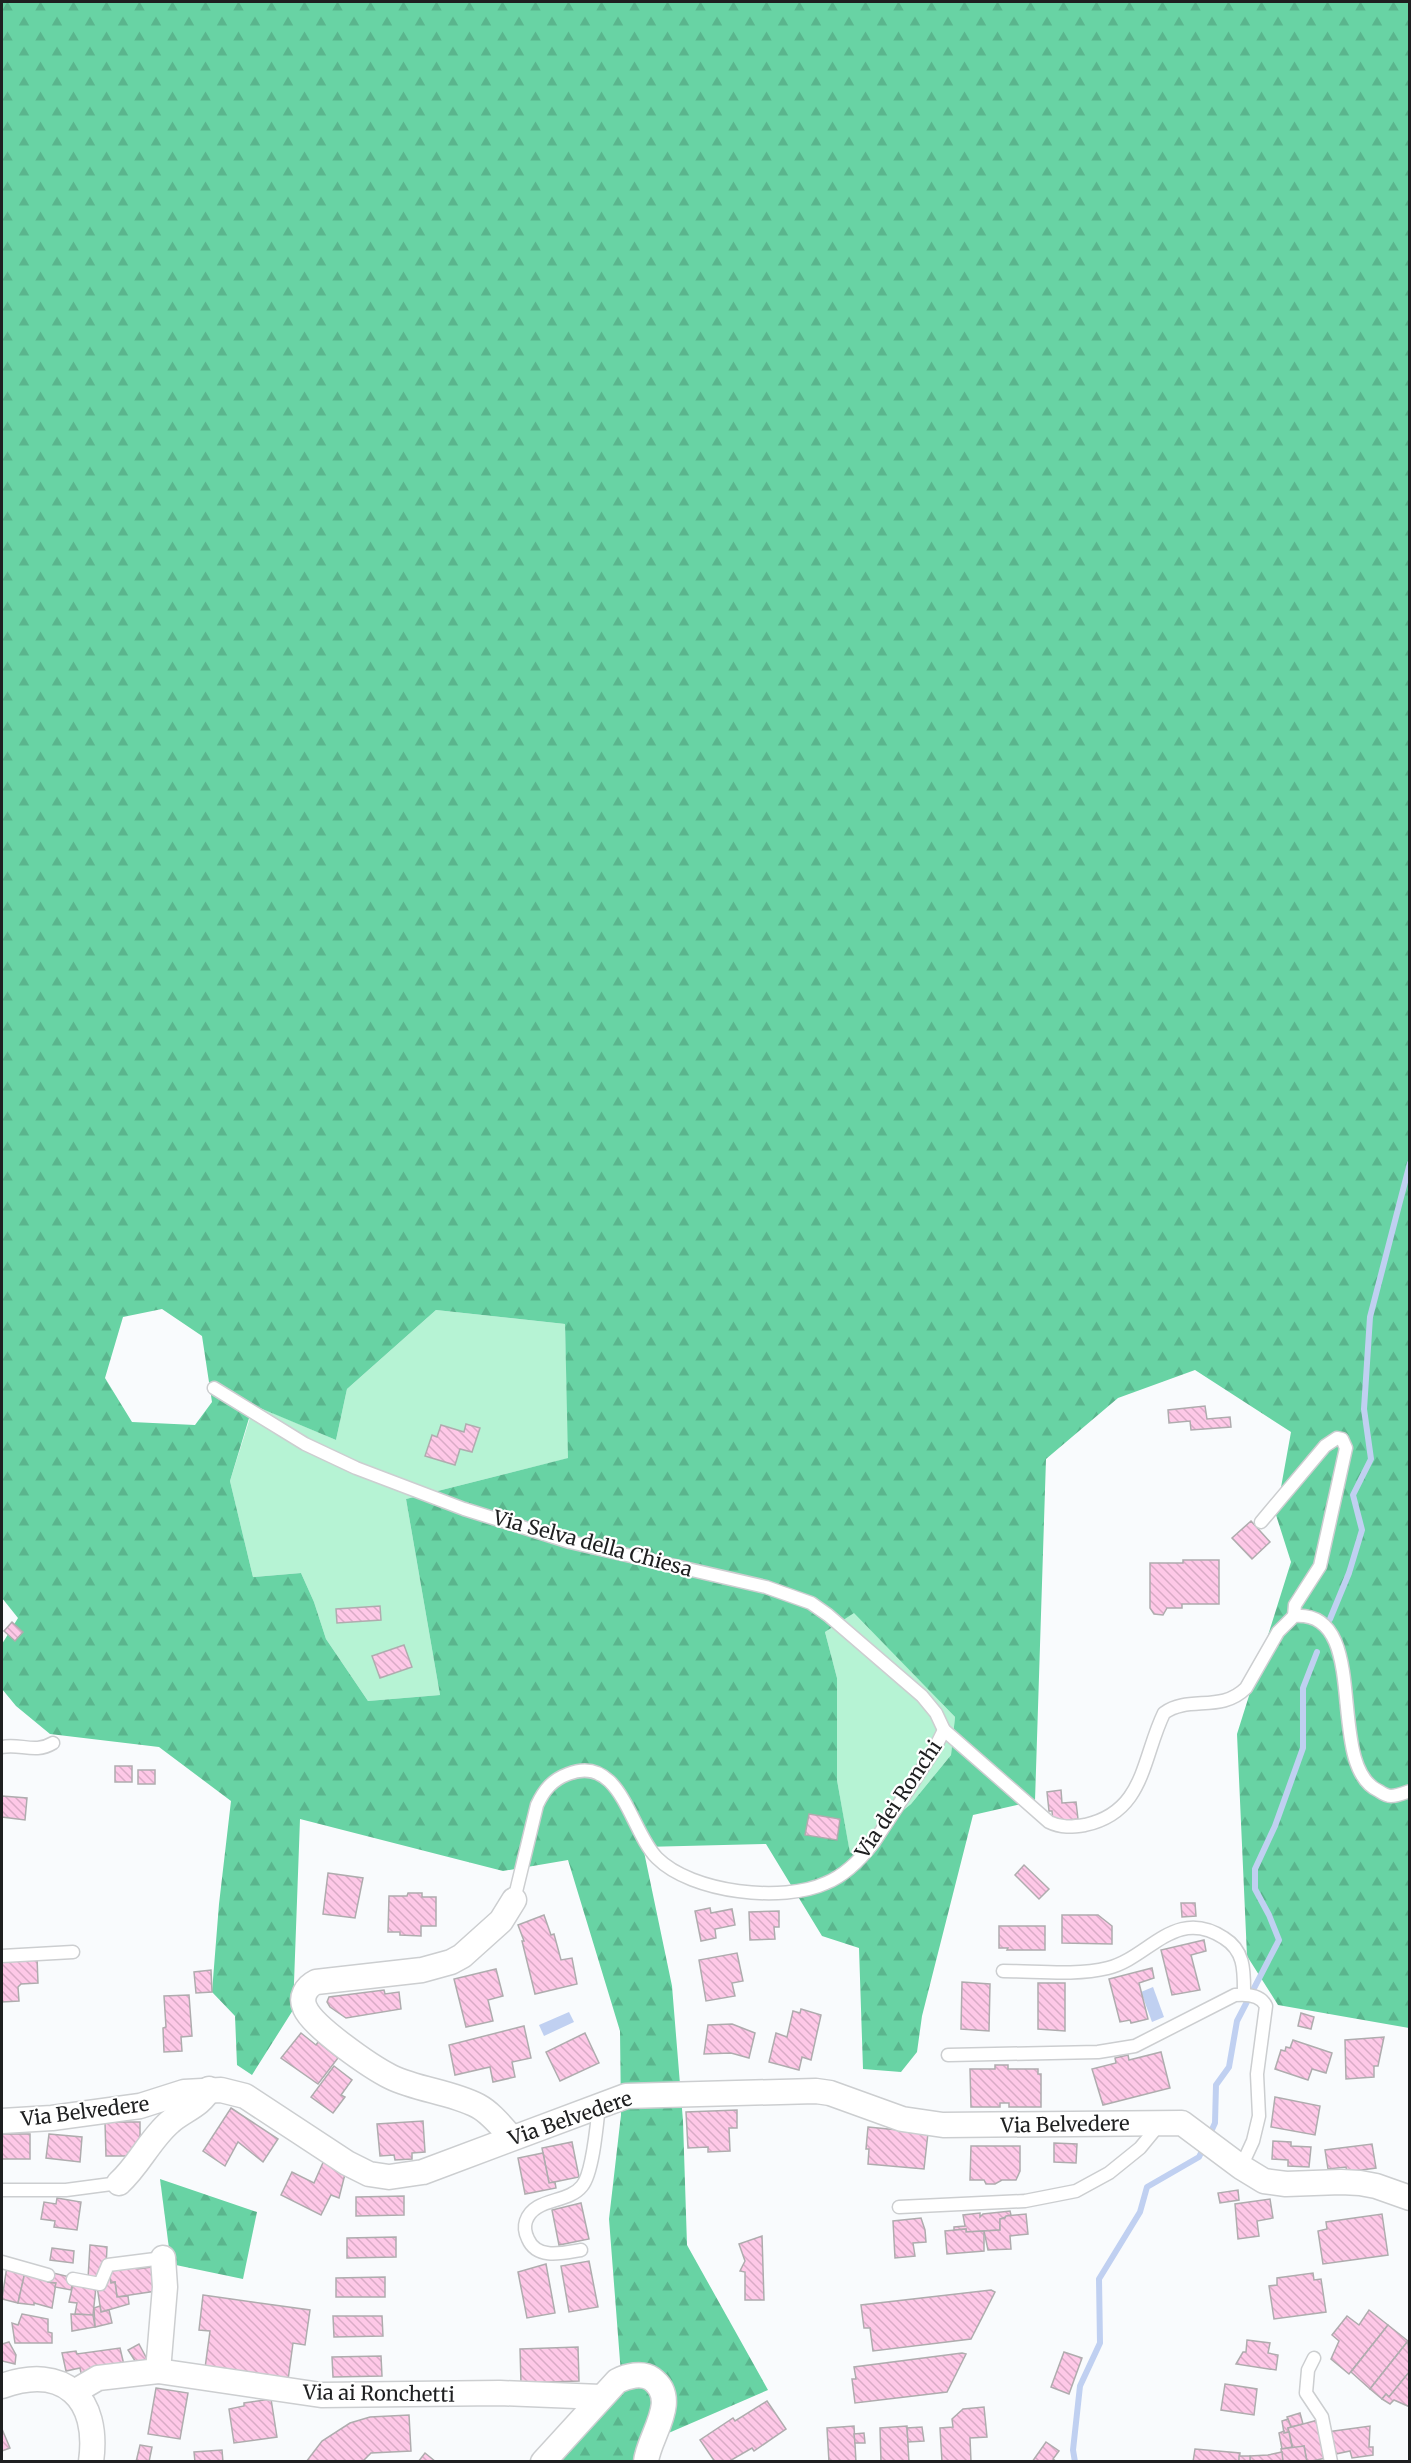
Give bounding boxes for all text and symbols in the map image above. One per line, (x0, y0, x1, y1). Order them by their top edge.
street label: Via Selva della Chiesa (490, 1504, 695, 1582)
street label: Via dei Ronchi (849, 1735, 947, 1864)
street label: Via Belvedere (504, 2085, 635, 2151)
street label: Via Belvedere (19, 2091, 150, 2131)
street label: Via Belvedere (999, 2110, 1130, 2138)
street label: Via ai Ronchetti (302, 2379, 455, 2407)

